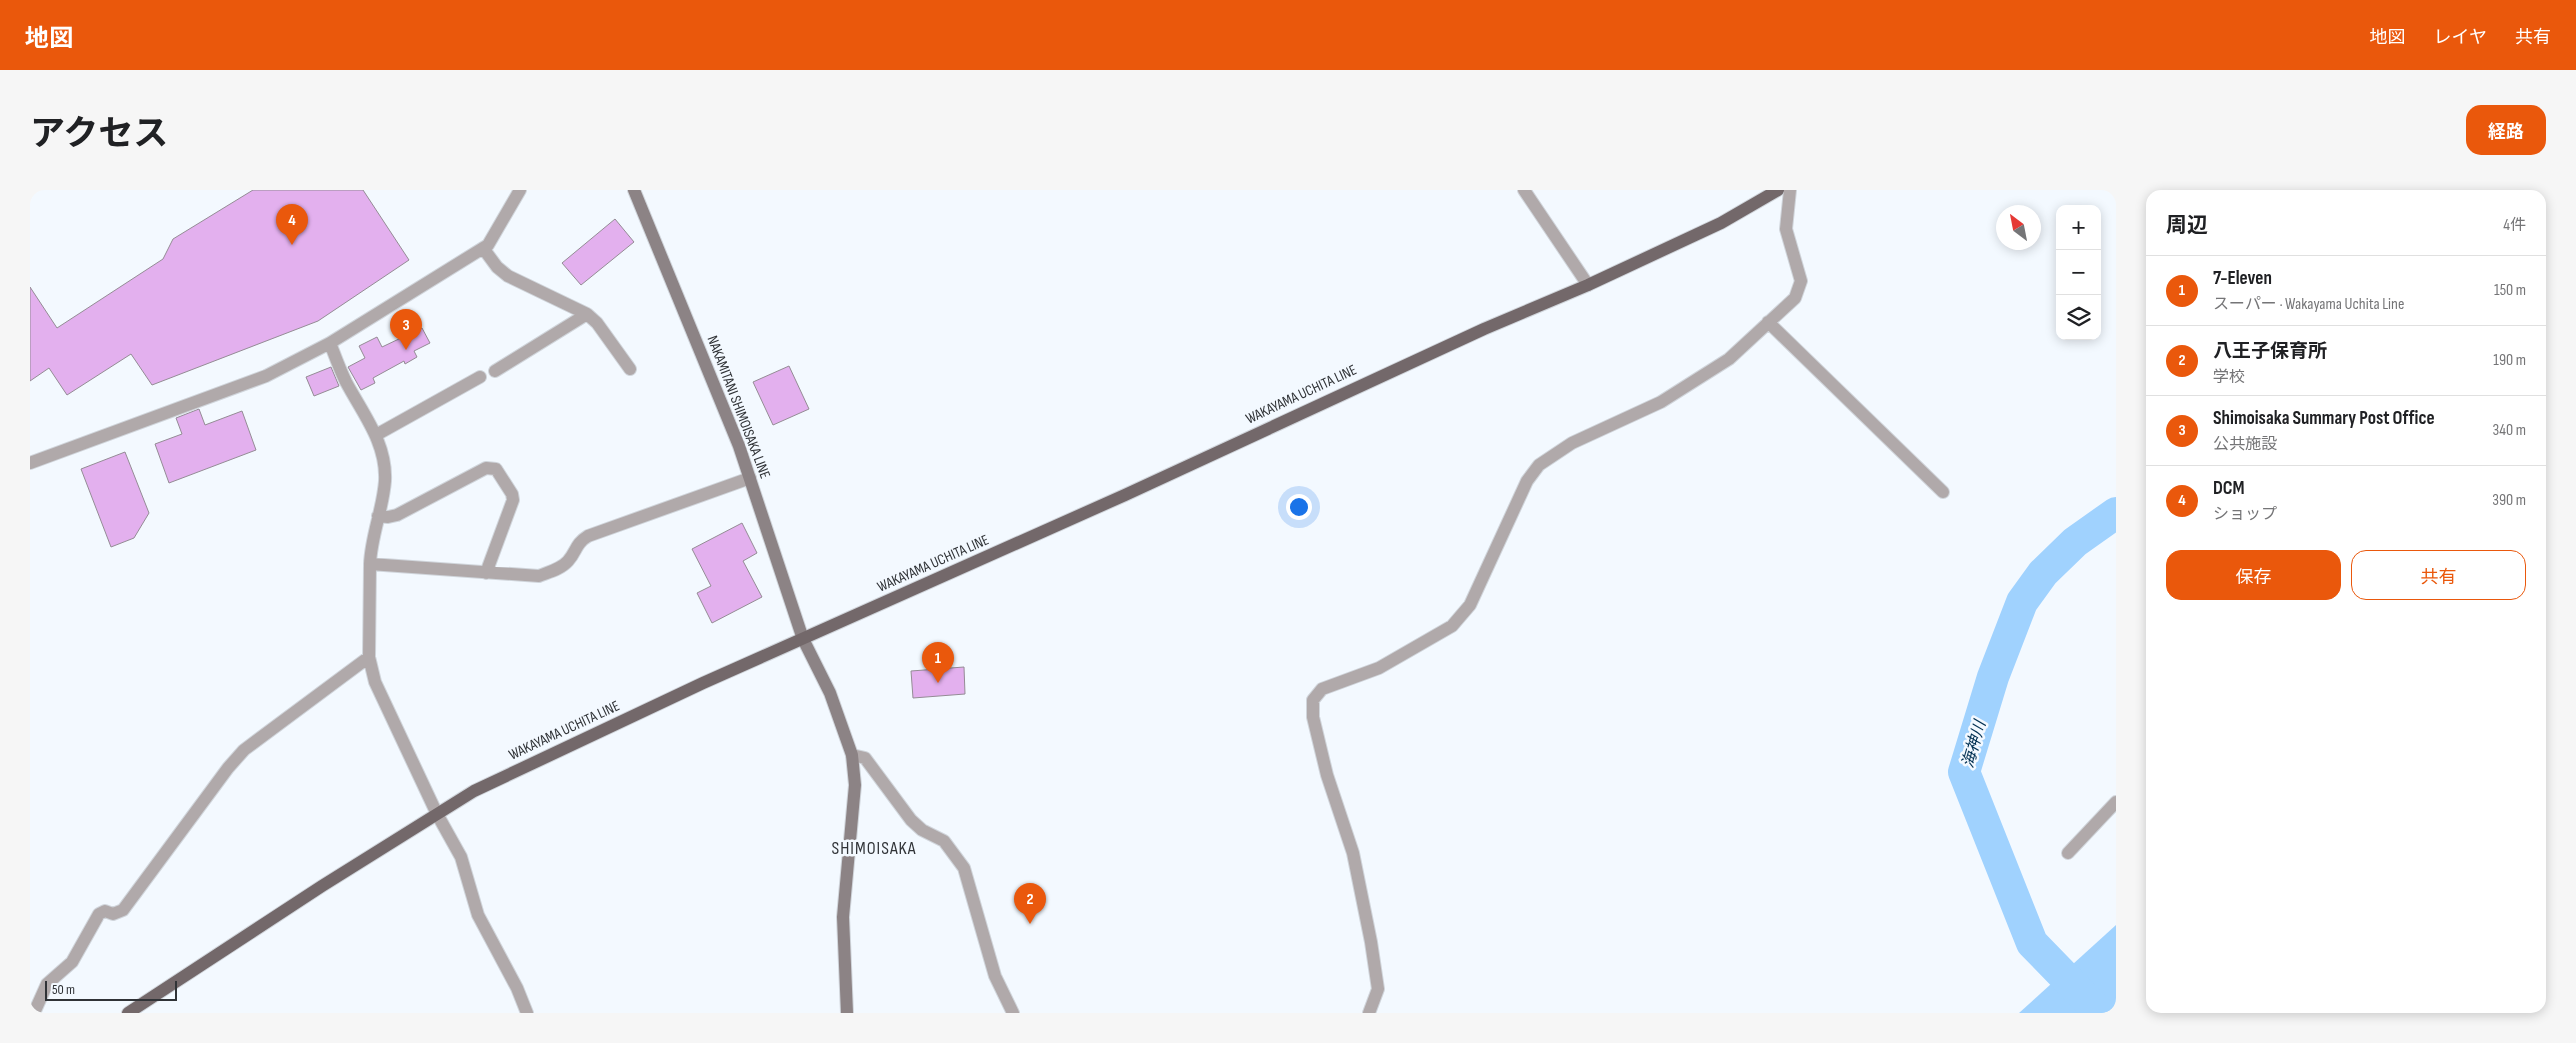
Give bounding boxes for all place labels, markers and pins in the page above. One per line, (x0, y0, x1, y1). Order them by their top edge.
pin: 4 (276, 204, 308, 245)
pin: 3 (390, 309, 422, 350)
pin: 1 (922, 642, 954, 683)
pin: 2 (1014, 883, 1046, 924)

